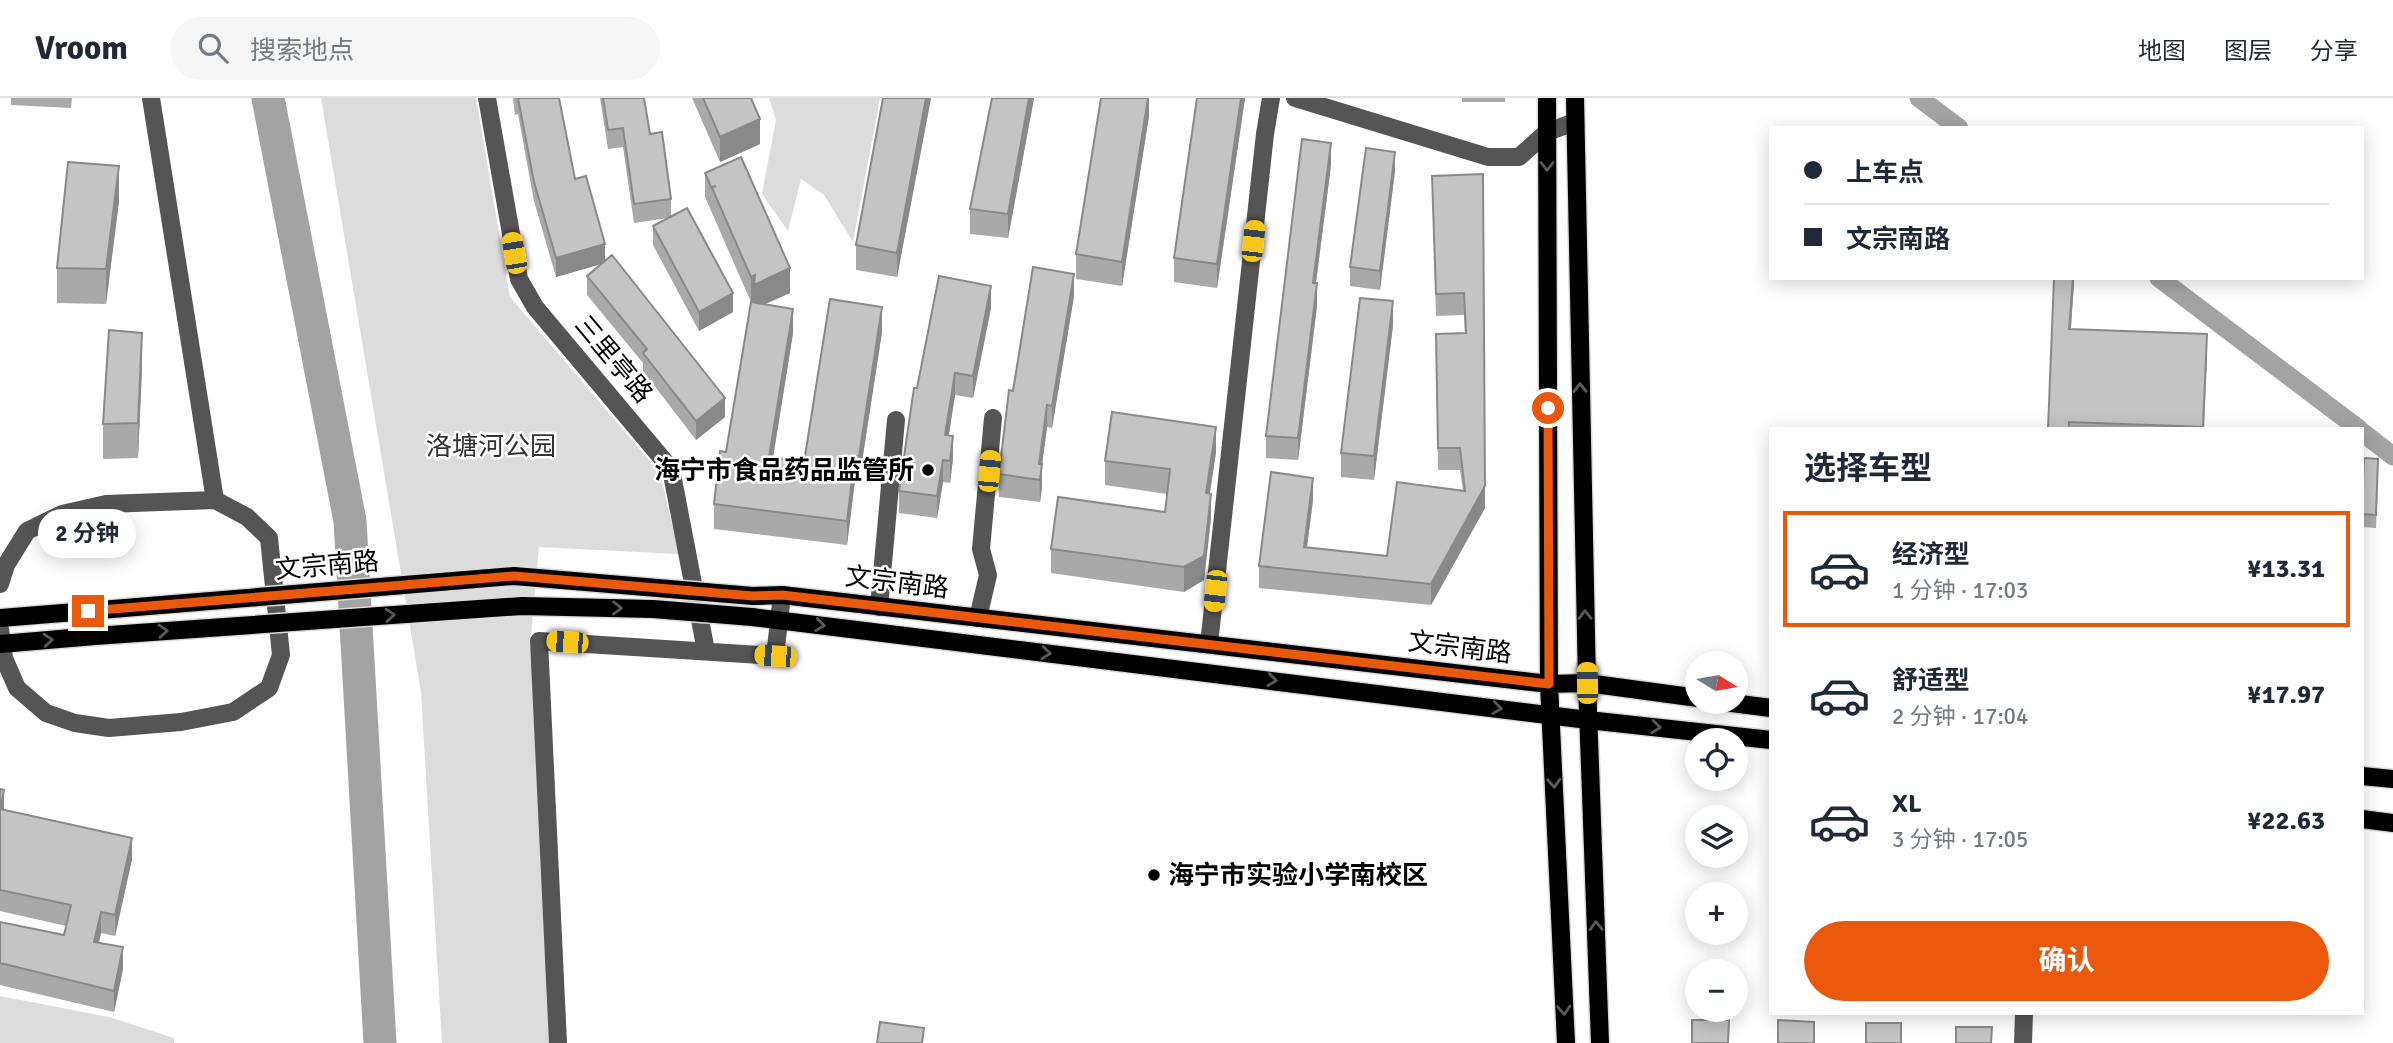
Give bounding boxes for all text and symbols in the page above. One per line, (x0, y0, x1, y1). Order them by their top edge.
search box (170, 17, 660, 80)
text: Vroom (35, 28, 128, 69)
icon: search (194, 29, 232, 67)
text: 搜索地点 (250, 35, 354, 67)
text: 地图 (2138, 36, 2186, 66)
text: 图层 (2224, 36, 2272, 66)
text: 分享 (2310, 36, 2358, 66)
text: 上车点 (1846, 157, 1924, 189)
one-way arrow (1539, 161, 1555, 172)
car (1241, 219, 1266, 263)
text: 文宗南路 (1846, 224, 1950, 256)
car (501, 230, 528, 276)
street label: 三里亭路 (568, 310, 659, 410)
one-way arrow (1573, 382, 1588, 393)
route start (1532, 392, 1564, 424)
park label: 洛塘河公园 (426, 431, 556, 463)
car (977, 449, 1002, 493)
text: 选择车型 (1804, 449, 1932, 488)
place label: 海宁市食品药品监管所 (654, 455, 914, 487)
marker: 海宁市食品药品监管所 (920, 462, 936, 478)
callout: 2 分钟 (39, 510, 137, 559)
text: 2 分钟 (55, 519, 119, 548)
icon: car (1808, 538, 1871, 601)
text: 经济型 (1892, 539, 1970, 571)
street label: 文宗南路 (274, 546, 380, 586)
text: ¥13.31 (2247, 553, 2325, 585)
street label: 文宗南路 (843, 561, 950, 605)
car (1203, 569, 1228, 613)
text: 1 分钟 · 17:03 (1892, 576, 2028, 605)
route end (72, 595, 104, 627)
one-way arrow (613, 600, 623, 616)
one-way arrow (385, 608, 396, 623)
one-way arrow (1578, 609, 1593, 620)
one-way arrow (814, 618, 826, 633)
one-way arrow (158, 624, 169, 639)
street label: 文宗南路 (1406, 626, 1513, 670)
car (546, 630, 589, 654)
one-way arrow (42, 633, 53, 648)
car (754, 644, 797, 668)
one-way arrow (1040, 645, 1052, 660)
north arrow (1685, 651, 1748, 714)
map controls (1685, 651, 1748, 1022)
car (1577, 662, 1598, 704)
icon: car (1808, 664, 1871, 727)
text: 舒适型 (1892, 665, 1970, 697)
one-way arrow (1266, 673, 1277, 688)
text: ¥17.97 (2247, 679, 2325, 711)
one-way arrow (1492, 701, 1503, 716)
text: 2 分钟 · 17:04 (1892, 702, 2028, 731)
one-way arrow (1650, 720, 1662, 735)
button: locate (1685, 728, 1748, 791)
one-way arrow (1546, 777, 1561, 788)
text: XL (1892, 788, 1922, 820)
icon: car (1808, 790, 1871, 853)
button: layers (1685, 805, 1748, 868)
text: ¥22.63 (2247, 805, 2325, 837)
text: 3 分钟 · 17:05 (1892, 825, 2028, 854)
place label: 海宁市实验小学南校区 (1168, 860, 1428, 892)
marker: 海宁市实验小学南校区 (1146, 867, 1162, 883)
button: + (1685, 882, 1748, 945)
one-way arrow (1588, 920, 1603, 931)
button: 确认 (1804, 921, 2329, 1001)
button: − (1685, 959, 1748, 1022)
one-way arrow (1556, 1005, 1571, 1016)

